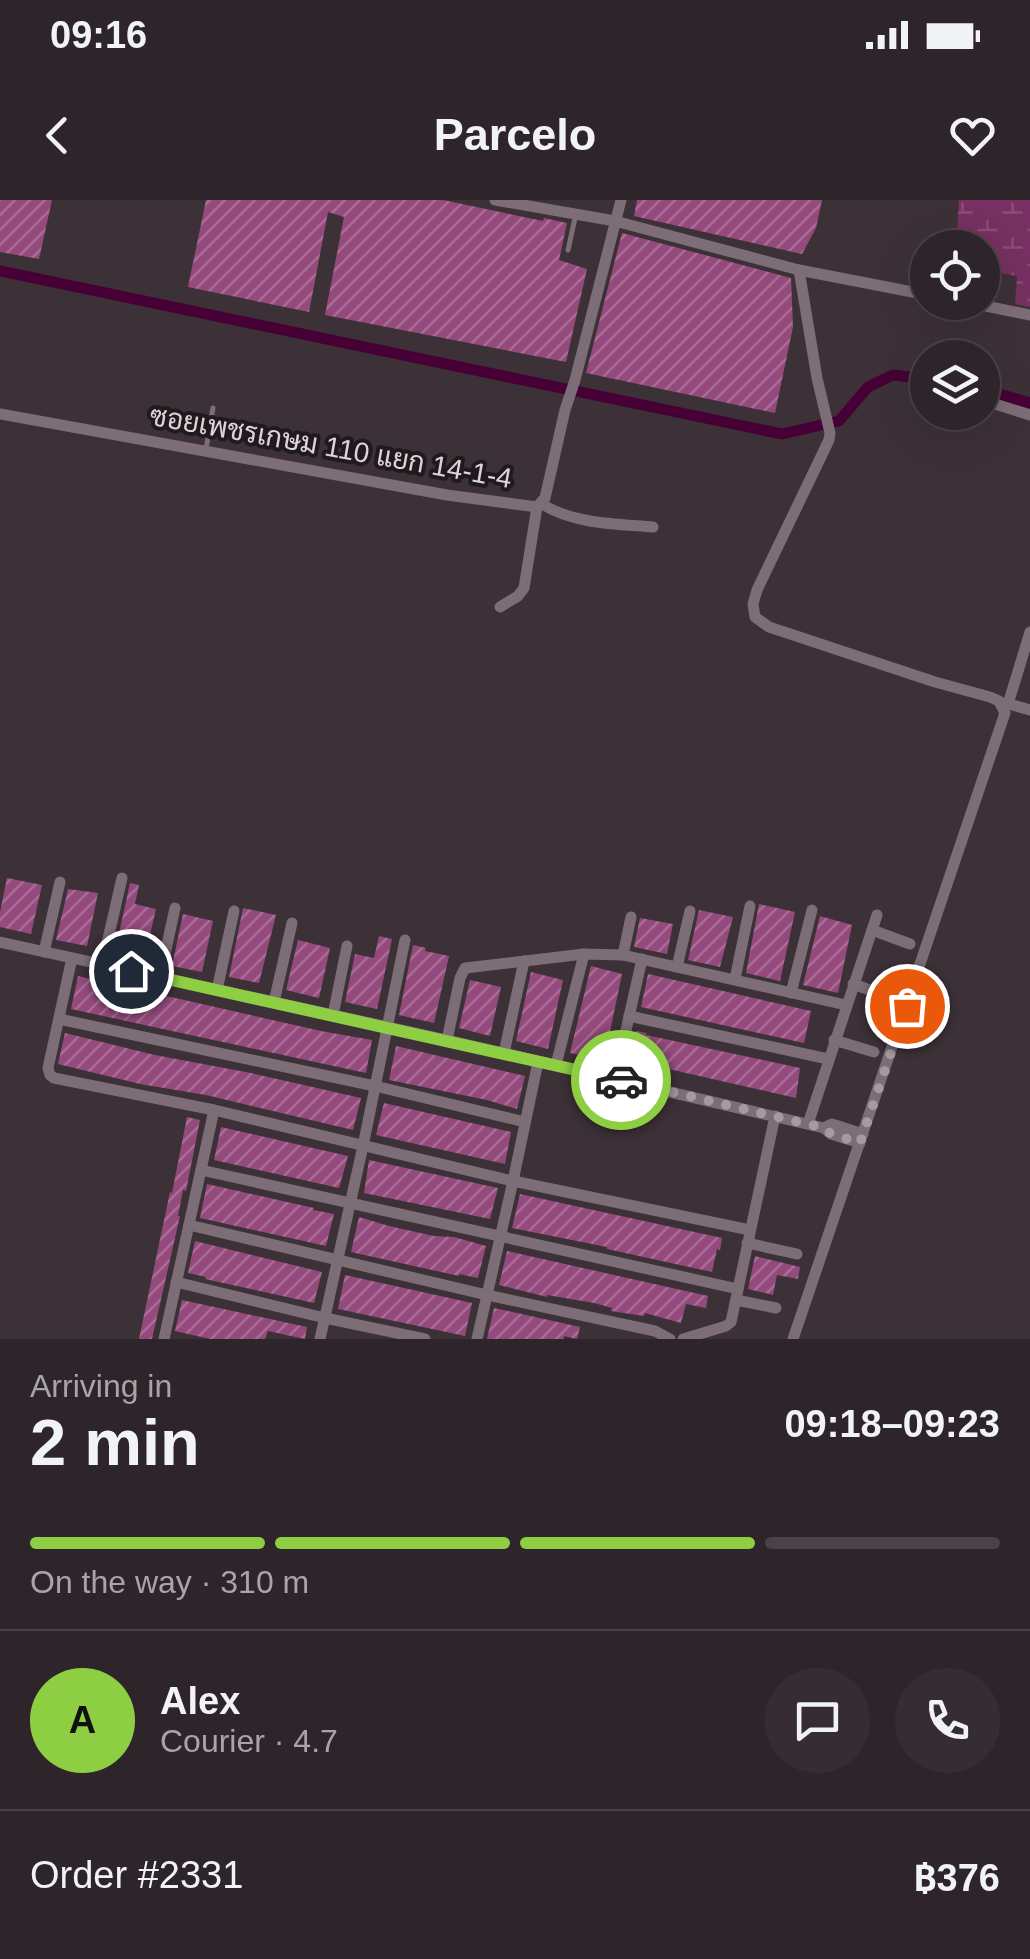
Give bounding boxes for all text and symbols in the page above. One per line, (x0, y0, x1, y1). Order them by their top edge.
text: 09:16 (50, 14, 147, 56)
icon: back (30, 108, 85, 163)
icon: heart (945, 108, 1000, 163)
text: Parcelo (434, 109, 596, 160)
map controls (910, 230, 1000, 430)
button: locate (910, 230, 1000, 320)
button: layers (910, 340, 1000, 430)
street label: ซอยเพชรเกษม 110 แยก 14-1-4 (147, 400, 515, 494)
pin (89, 929, 174, 1014)
icon: home (104, 944, 159, 999)
pin (865, 964, 950, 1049)
icon: bag (880, 979, 935, 1034)
courier (571, 1030, 671, 1130)
icon: car (594, 1053, 649, 1108)
text: Arriving in (30, 1368, 172, 1404)
text: 09:18–09:23 (784, 1403, 1000, 1445)
text: 2 min (30, 1406, 200, 1479)
text: On the way · 310 m (30, 1564, 309, 1600)
button: chat (765, 1668, 870, 1773)
button: phone (895, 1668, 1000, 1773)
text: Alex (160, 1680, 240, 1722)
text: A (69, 1699, 96, 1741)
text: Courier · 4.7 (160, 1723, 338, 1759)
text: Order #2331 (30, 1854, 243, 1896)
text: ฿376 (914, 1857, 1000, 1899)

